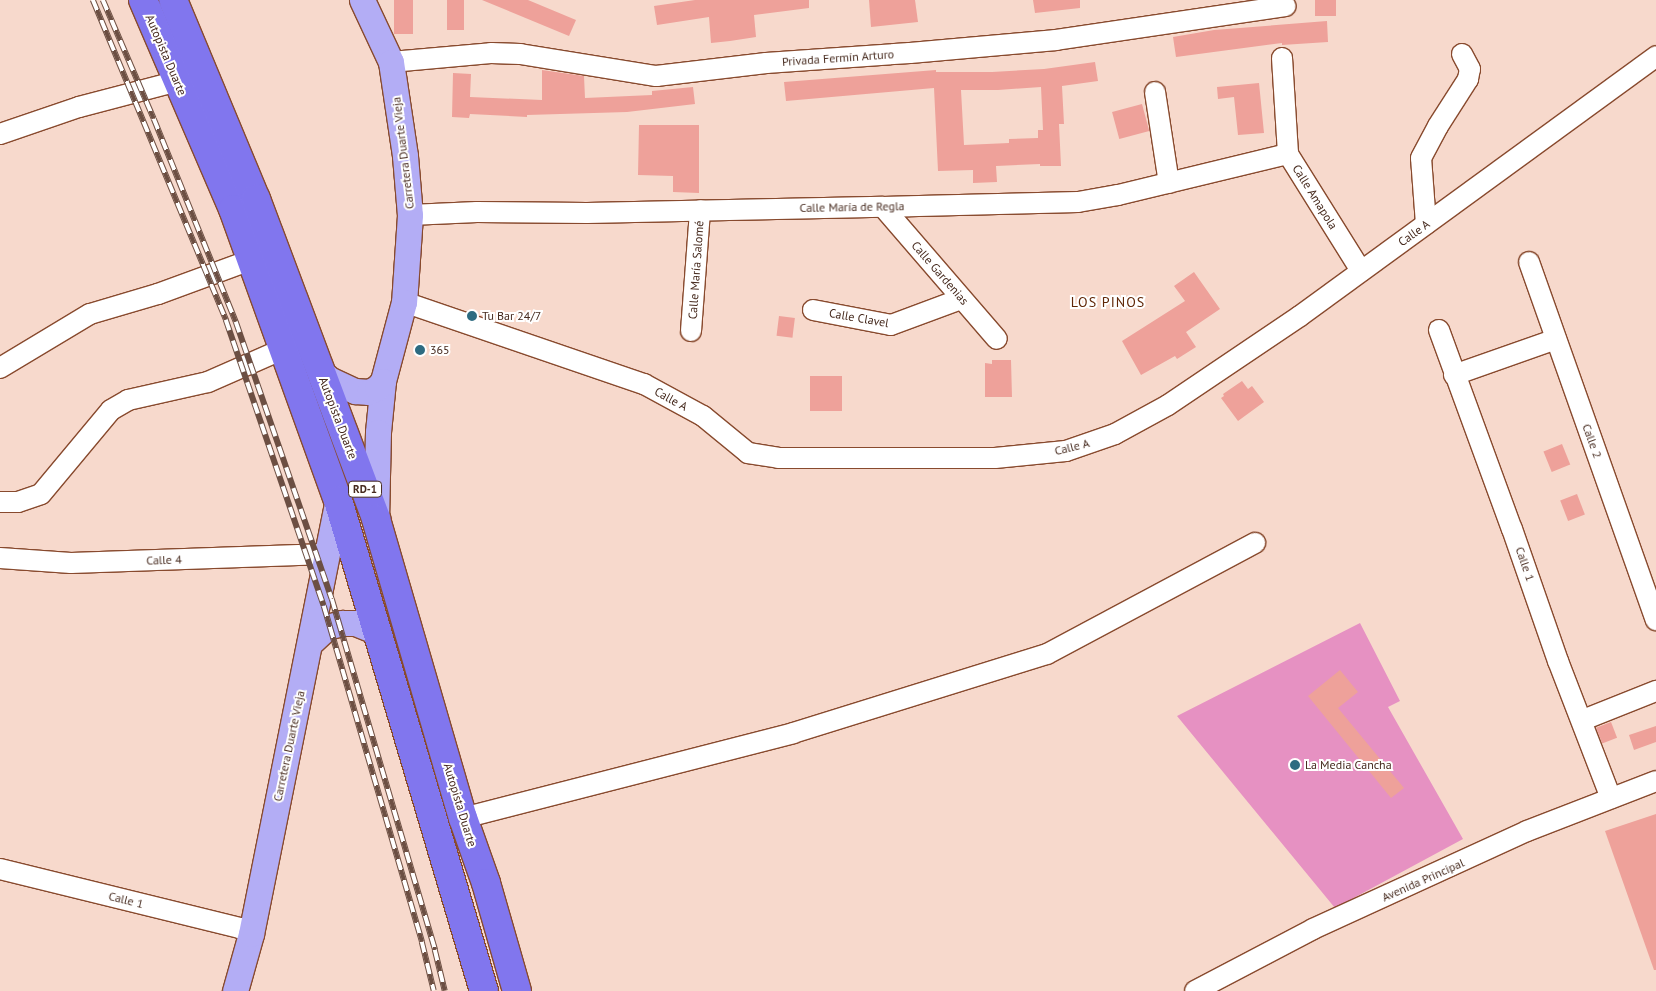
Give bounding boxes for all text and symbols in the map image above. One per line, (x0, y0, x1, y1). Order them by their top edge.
street label: Autopista Duarte (142, 12, 190, 98)
street label: Privada Fermín Arturo (781, 47, 895, 69)
street label: Carretera Duarte Vieja (389, 96, 417, 210)
street label: Calle Amapola (1289, 162, 1341, 232)
street label: Calle María de Regla (799, 199, 905, 215)
street label: Calle A (1395, 217, 1433, 249)
street label: Calle María Salomé (685, 220, 707, 320)
street label: Calle Gardenias (908, 238, 972, 308)
district label: LOS PINOS (1070, 294, 1146, 310)
street label: Calle Clavel (828, 306, 890, 330)
place label: Tu Bar 24/7 (482, 309, 541, 323)
marker: Tu Bar 24/7 (466, 310, 478, 322)
place label: 365 (430, 343, 450, 357)
marker: 365 (414, 344, 426, 356)
street label: Autopista Duarte (316, 375, 360, 461)
street label: Calle A (652, 384, 690, 414)
street label: Calle 2 (1579, 422, 1605, 460)
street label: Calle A (1053, 436, 1091, 458)
road number: RD-1 (348, 480, 382, 498)
street label: Calle 1 (1512, 545, 1538, 583)
street label: Calle 4 (146, 552, 182, 568)
street label: Carretera Duarte Vieja (270, 689, 308, 803)
place label: La Media Cancha (1305, 758, 1392, 772)
marker: La Media Cancha (1289, 759, 1301, 771)
street label: Autopista Duarte (440, 761, 480, 849)
street label: Avenida Principal (1380, 855, 1466, 905)
street label: Calle 1 (107, 889, 145, 911)

